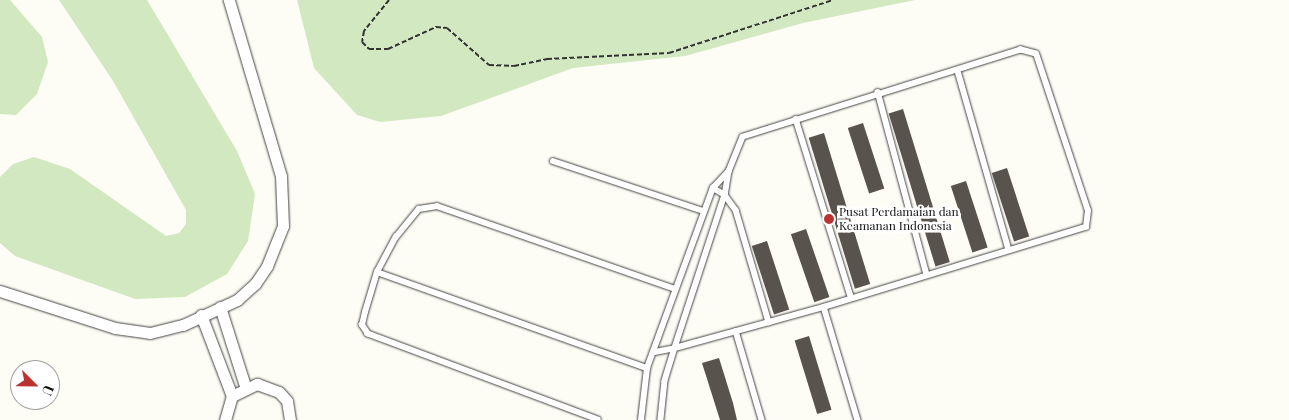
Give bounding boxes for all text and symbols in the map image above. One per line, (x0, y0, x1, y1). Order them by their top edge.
place label: Pusat Perdamaian dan Keamanan Indonesia (839, 205, 959, 233)
marker: Pusat Perdamaian dan Keamanan Indonesia (823, 213, 835, 225)
north arrow (10, 360, 60, 410)
text: U (38, 383, 59, 399)

